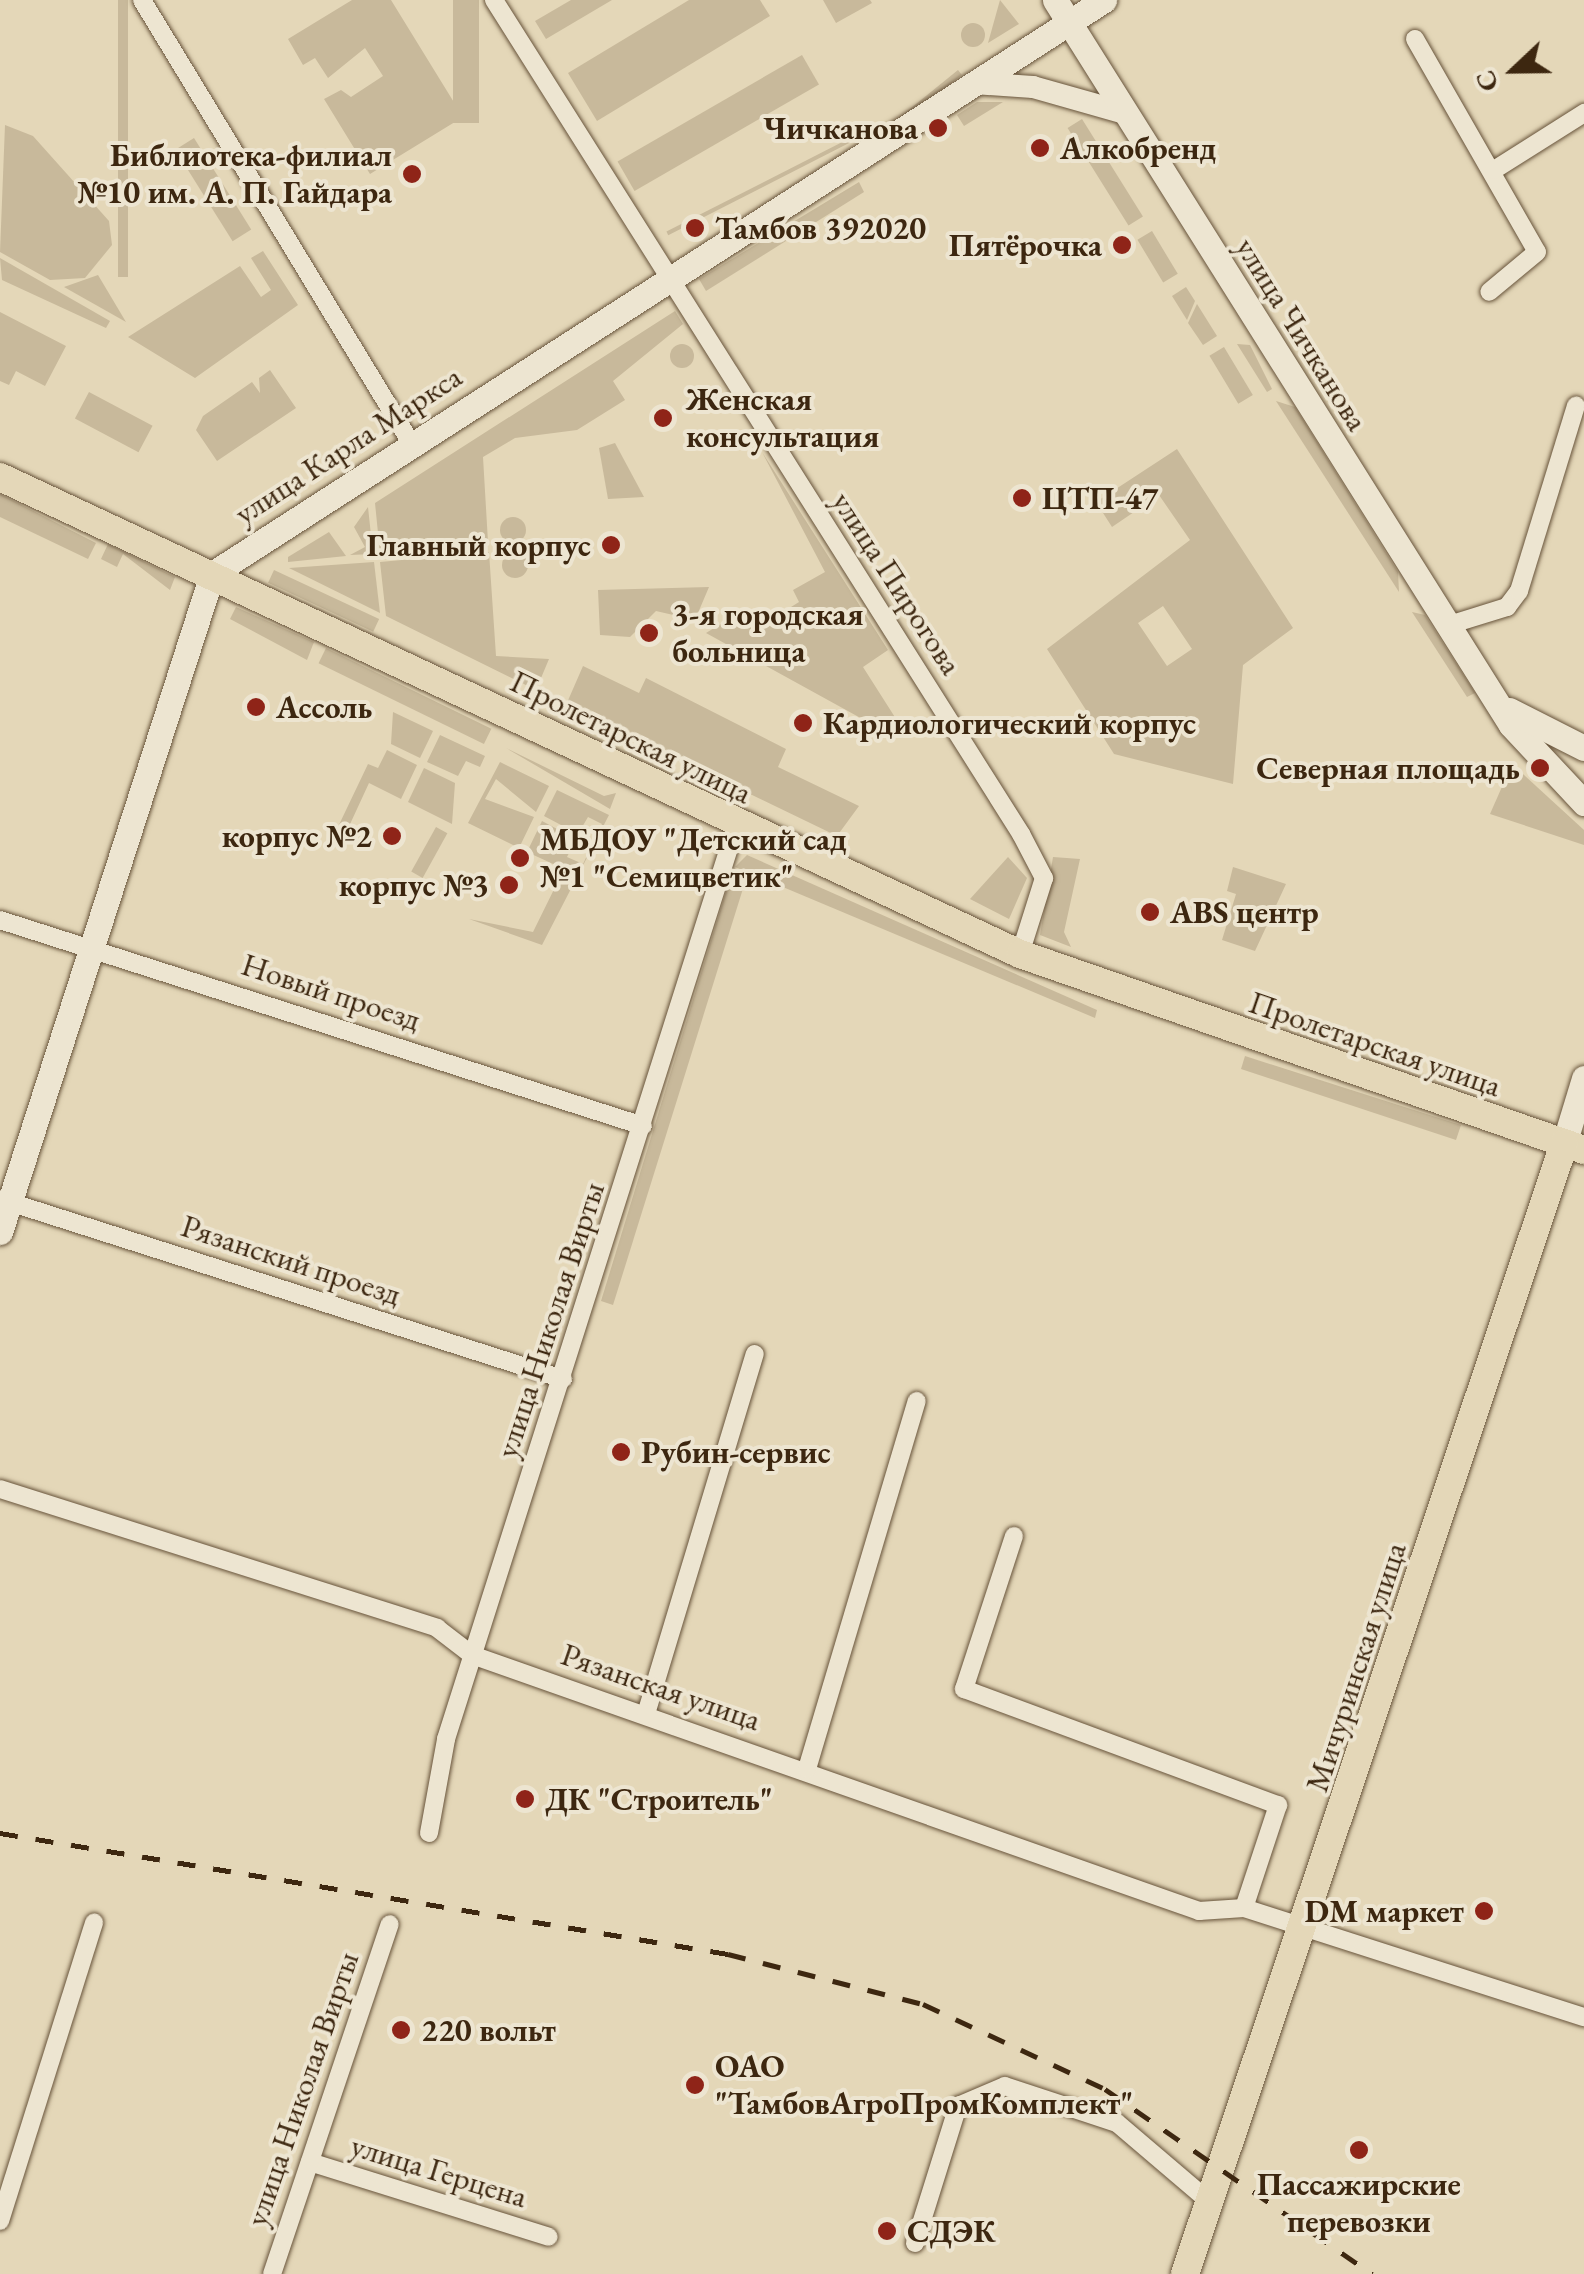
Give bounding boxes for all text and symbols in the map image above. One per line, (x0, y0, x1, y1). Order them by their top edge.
north arrow (1464, 20, 1564, 120)
text: С (1466, 65, 1507, 97)
place label: Чичканова (763, 109, 918, 147)
marker: Чичканова (927, 117, 949, 139)
place label: Алкобренд (1060, 129, 1216, 167)
place label: Библиотека-филиал №10 им. А. П. Гайдара (77, 137, 392, 212)
marker: Алкобренд (1029, 137, 1051, 159)
marker: Библиотека-филиал №10 им. А. П. Гайдара (401, 163, 423, 185)
place label: Тамбов 392020 (715, 209, 926, 247)
marker: Тамбов 392020 (684, 217, 706, 239)
place label: Пятёрочка (949, 226, 1102, 264)
street label: улица Чичканова (1227, 230, 1377, 438)
marker: Пятёрочка (1111, 234, 1133, 256)
street label: улица Карла Маркса (227, 357, 469, 533)
place label: Женская консультация (686, 381, 879, 456)
marker: Женская консультация (650, 405, 676, 431)
place label: ЦТП-47 (1042, 479, 1159, 517)
street label: улица Пирогова (824, 484, 970, 682)
marker: ЦТП-47 (1011, 487, 1033, 509)
place label: Главный корпус (367, 526, 591, 564)
marker: Главный корпус (600, 534, 622, 556)
place label: 3-я городская больница (672, 596, 864, 671)
marker: 3-я городская больница (636, 620, 662, 646)
street label: Пролетарская улица (504, 662, 758, 812)
place label: Ассоль (276, 688, 372, 726)
marker: Ассоль (245, 696, 267, 718)
place label: Кардиологический корпус (823, 704, 1196, 742)
marker: Кардиологический корпус (792, 712, 814, 734)
place label: Северная площадь (1256, 749, 1520, 787)
marker: Северная площадь (1529, 757, 1551, 779)
place label: корпус №2 (222, 817, 372, 855)
place label: МБДОУ "Детский сад №1 "Семицветик" (540, 821, 847, 896)
marker: корпус №2 (381, 825, 403, 847)
marker: МБДОУ "Детский сад №1 "Семицветик" (509, 847, 531, 869)
place label: корпус №3 (339, 866, 489, 904)
marker: корпус №3 (498, 874, 520, 896)
place label: ABS центр (1170, 893, 1319, 931)
marker: ABS центр (1139, 901, 1161, 923)
street label: Новый проезд (237, 945, 425, 1039)
street label: Пролетарская улица (1244, 983, 1506, 1105)
street label: улица Николая Вирты (487, 1177, 613, 1463)
street label: Рязанский проезд (177, 1206, 405, 1314)
place label: Рубин-сервис (641, 1433, 831, 1471)
marker: Рубин-сервис (610, 1441, 632, 1463)
street label: Мичуринская улица (1298, 1538, 1414, 1796)
street label: Рязанская улица (556, 1635, 766, 1739)
place label: ДК "Строитель" (545, 1780, 773, 1818)
marker: ДК "Строитель" (514, 1788, 536, 1810)
place label: DM маркет (1304, 1892, 1464, 1930)
marker: DM маркет (1473, 1900, 1495, 1922)
street label: улица Николая Вирты (237, 1947, 367, 2231)
place label: 220 вольт (421, 2011, 556, 2049)
marker: 220 вольт (390, 2019, 412, 2041)
place label: ОАО "ТамбовАгроПромКомплект" (715, 2048, 1133, 2123)
marker: ОАО "ТамбовАгроПромКомплект" (684, 2074, 706, 2096)
street label: улица Герцена (346, 2126, 532, 2216)
marker: Пассажирские перевозки (1348, 2139, 1370, 2161)
place label: Пассажирские перевозки (1257, 2166, 1461, 2241)
place label: СДЭК (907, 2212, 996, 2250)
marker: СДЭК (876, 2220, 898, 2242)

